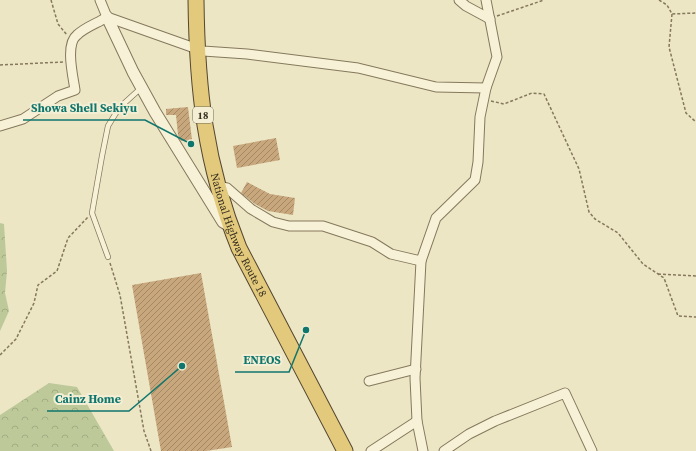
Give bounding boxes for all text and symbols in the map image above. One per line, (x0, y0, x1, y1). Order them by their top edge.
callout: Showa Shell Sekiyu (23, 96, 145, 120)
text: Showa Shell Sekiyu (31, 100, 138, 116)
road number: 18 (193, 107, 213, 123)
street label: National Highway Route 18 (207, 172, 270, 300)
callout: ENEOS (235, 348, 289, 372)
text: ENEOS (243, 352, 281, 368)
callout: Cainz Home (47, 387, 129, 411)
text: Cainz Home (55, 391, 121, 407)

